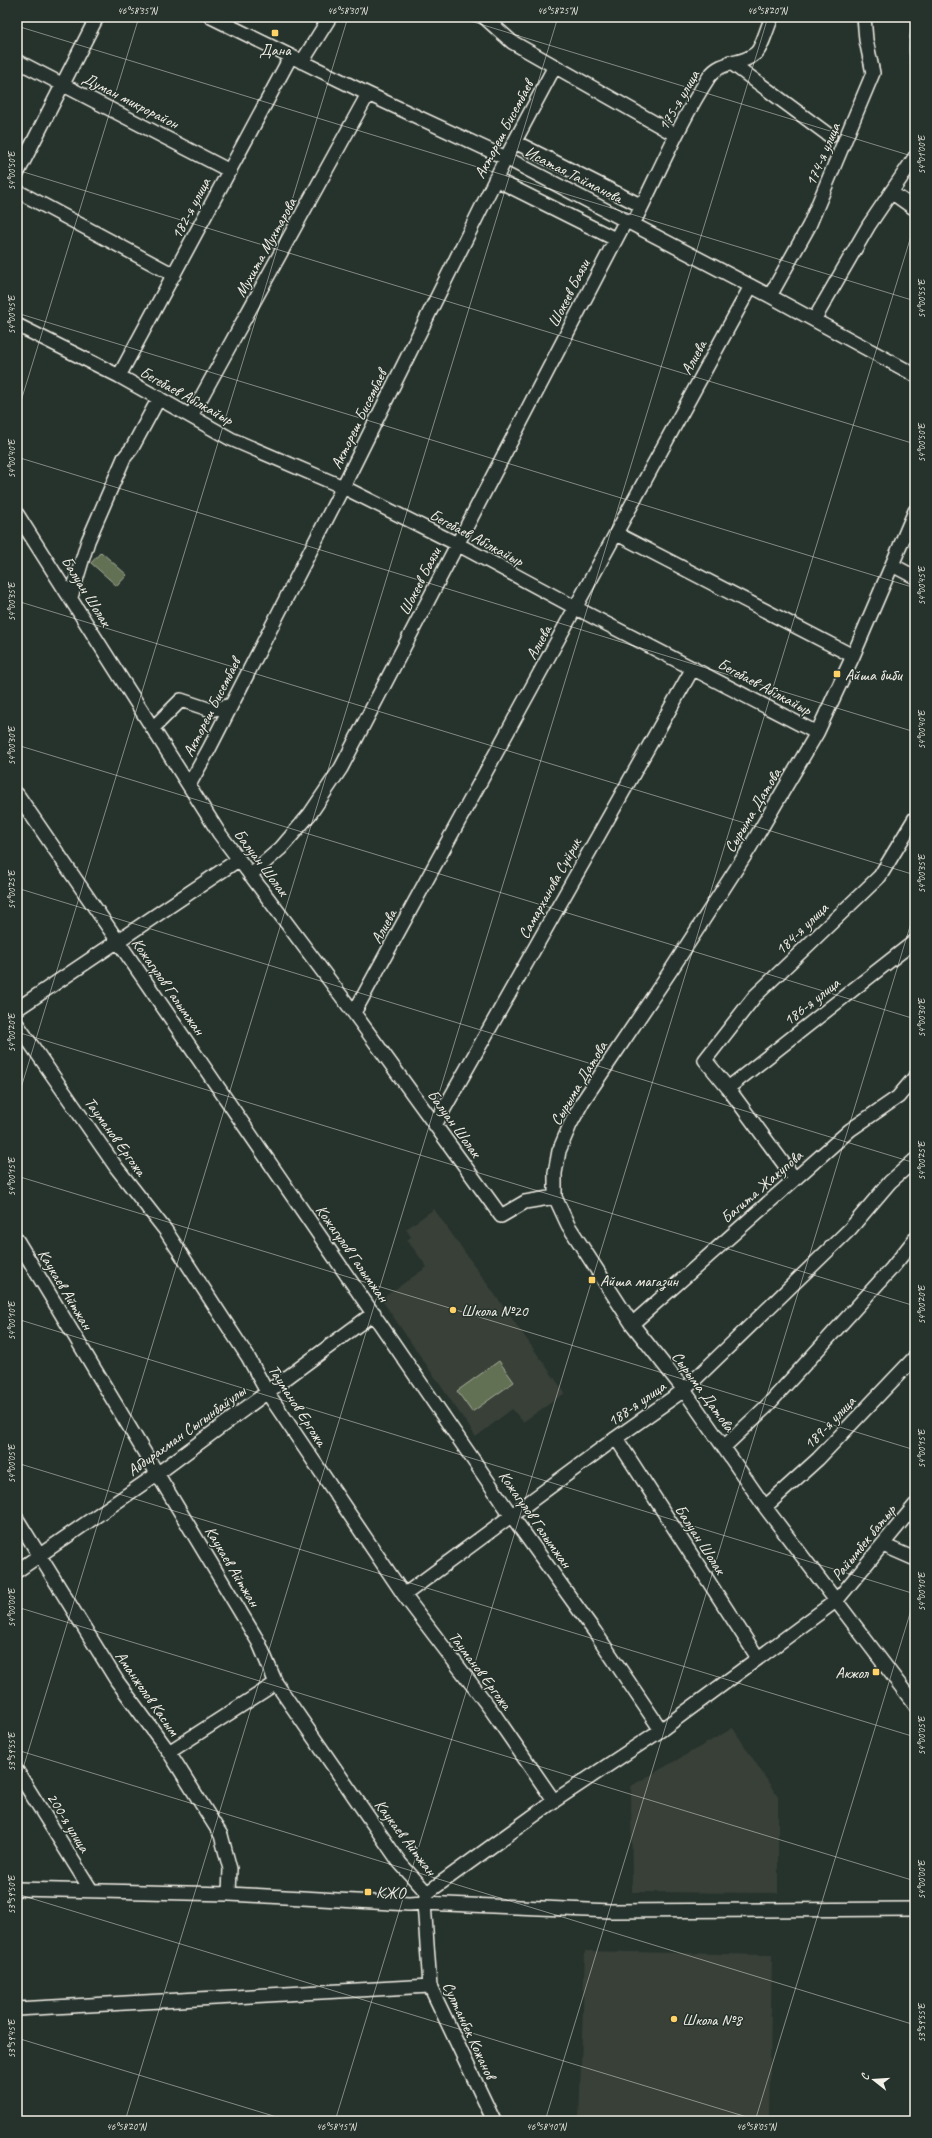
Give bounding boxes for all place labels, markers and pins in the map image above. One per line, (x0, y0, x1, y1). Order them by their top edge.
marker: Дана (270, 28, 280, 38)
place label: Дана (259, 40, 292, 60)
place label: Айша биби (845, 665, 903, 685)
marker: Айша биби (832, 669, 842, 679)
place label: Айша магазин (600, 1271, 680, 1291)
marker: Айша магазин (587, 1275, 597, 1285)
place label: Школа №20 (461, 1301, 530, 1321)
marker: Школа №20 (448, 1305, 458, 1315)
place label: Акжол (836, 1663, 870, 1683)
marker: Акжол (871, 1667, 881, 1677)
place label: КЖО (376, 1883, 407, 1903)
marker: КЖО (363, 1887, 373, 1897)
place label: Школа №8 (682, 2010, 743, 2030)
marker: Школа №8 (669, 2014, 679, 2024)

